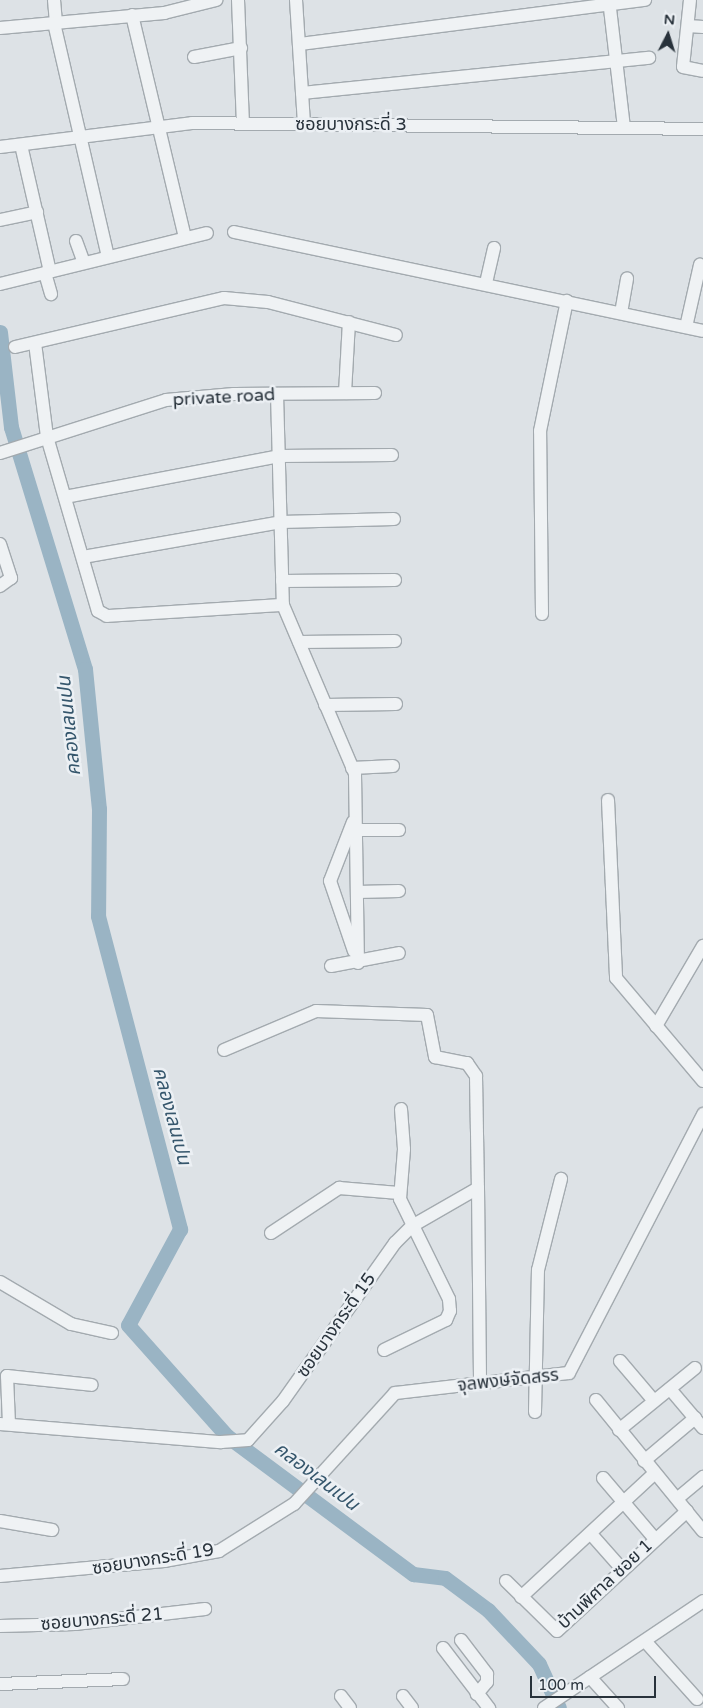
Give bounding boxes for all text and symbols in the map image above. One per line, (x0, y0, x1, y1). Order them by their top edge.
north arrow (643, 10, 693, 60)
text: N (663, 11, 676, 29)
street label: ซอยบางกระดี่ 3 (295, 113, 407, 135)
street label: private road (172, 384, 276, 410)
water label: คลองเลนเปน (53, 675, 87, 777)
water label: คลองเลนเปน (147, 1065, 195, 1167)
street label: ซอยบางกระดี่ 15 (292, 1268, 380, 1382)
street label: จุลพงษ์จัดสรร (456, 1364, 560, 1396)
water label: คลองเลนเปน (269, 1438, 363, 1516)
street label: บ้านพิศาล ซอย 1 (553, 1534, 657, 1634)
street label: ซอยบางกระดี่ 19 (91, 1539, 215, 1579)
street label: ซอยบางกระดี่ 21 (40, 1603, 164, 1635)
scale bar (533, 1666, 659, 1698)
text: 100 m (538, 1676, 584, 1694)

